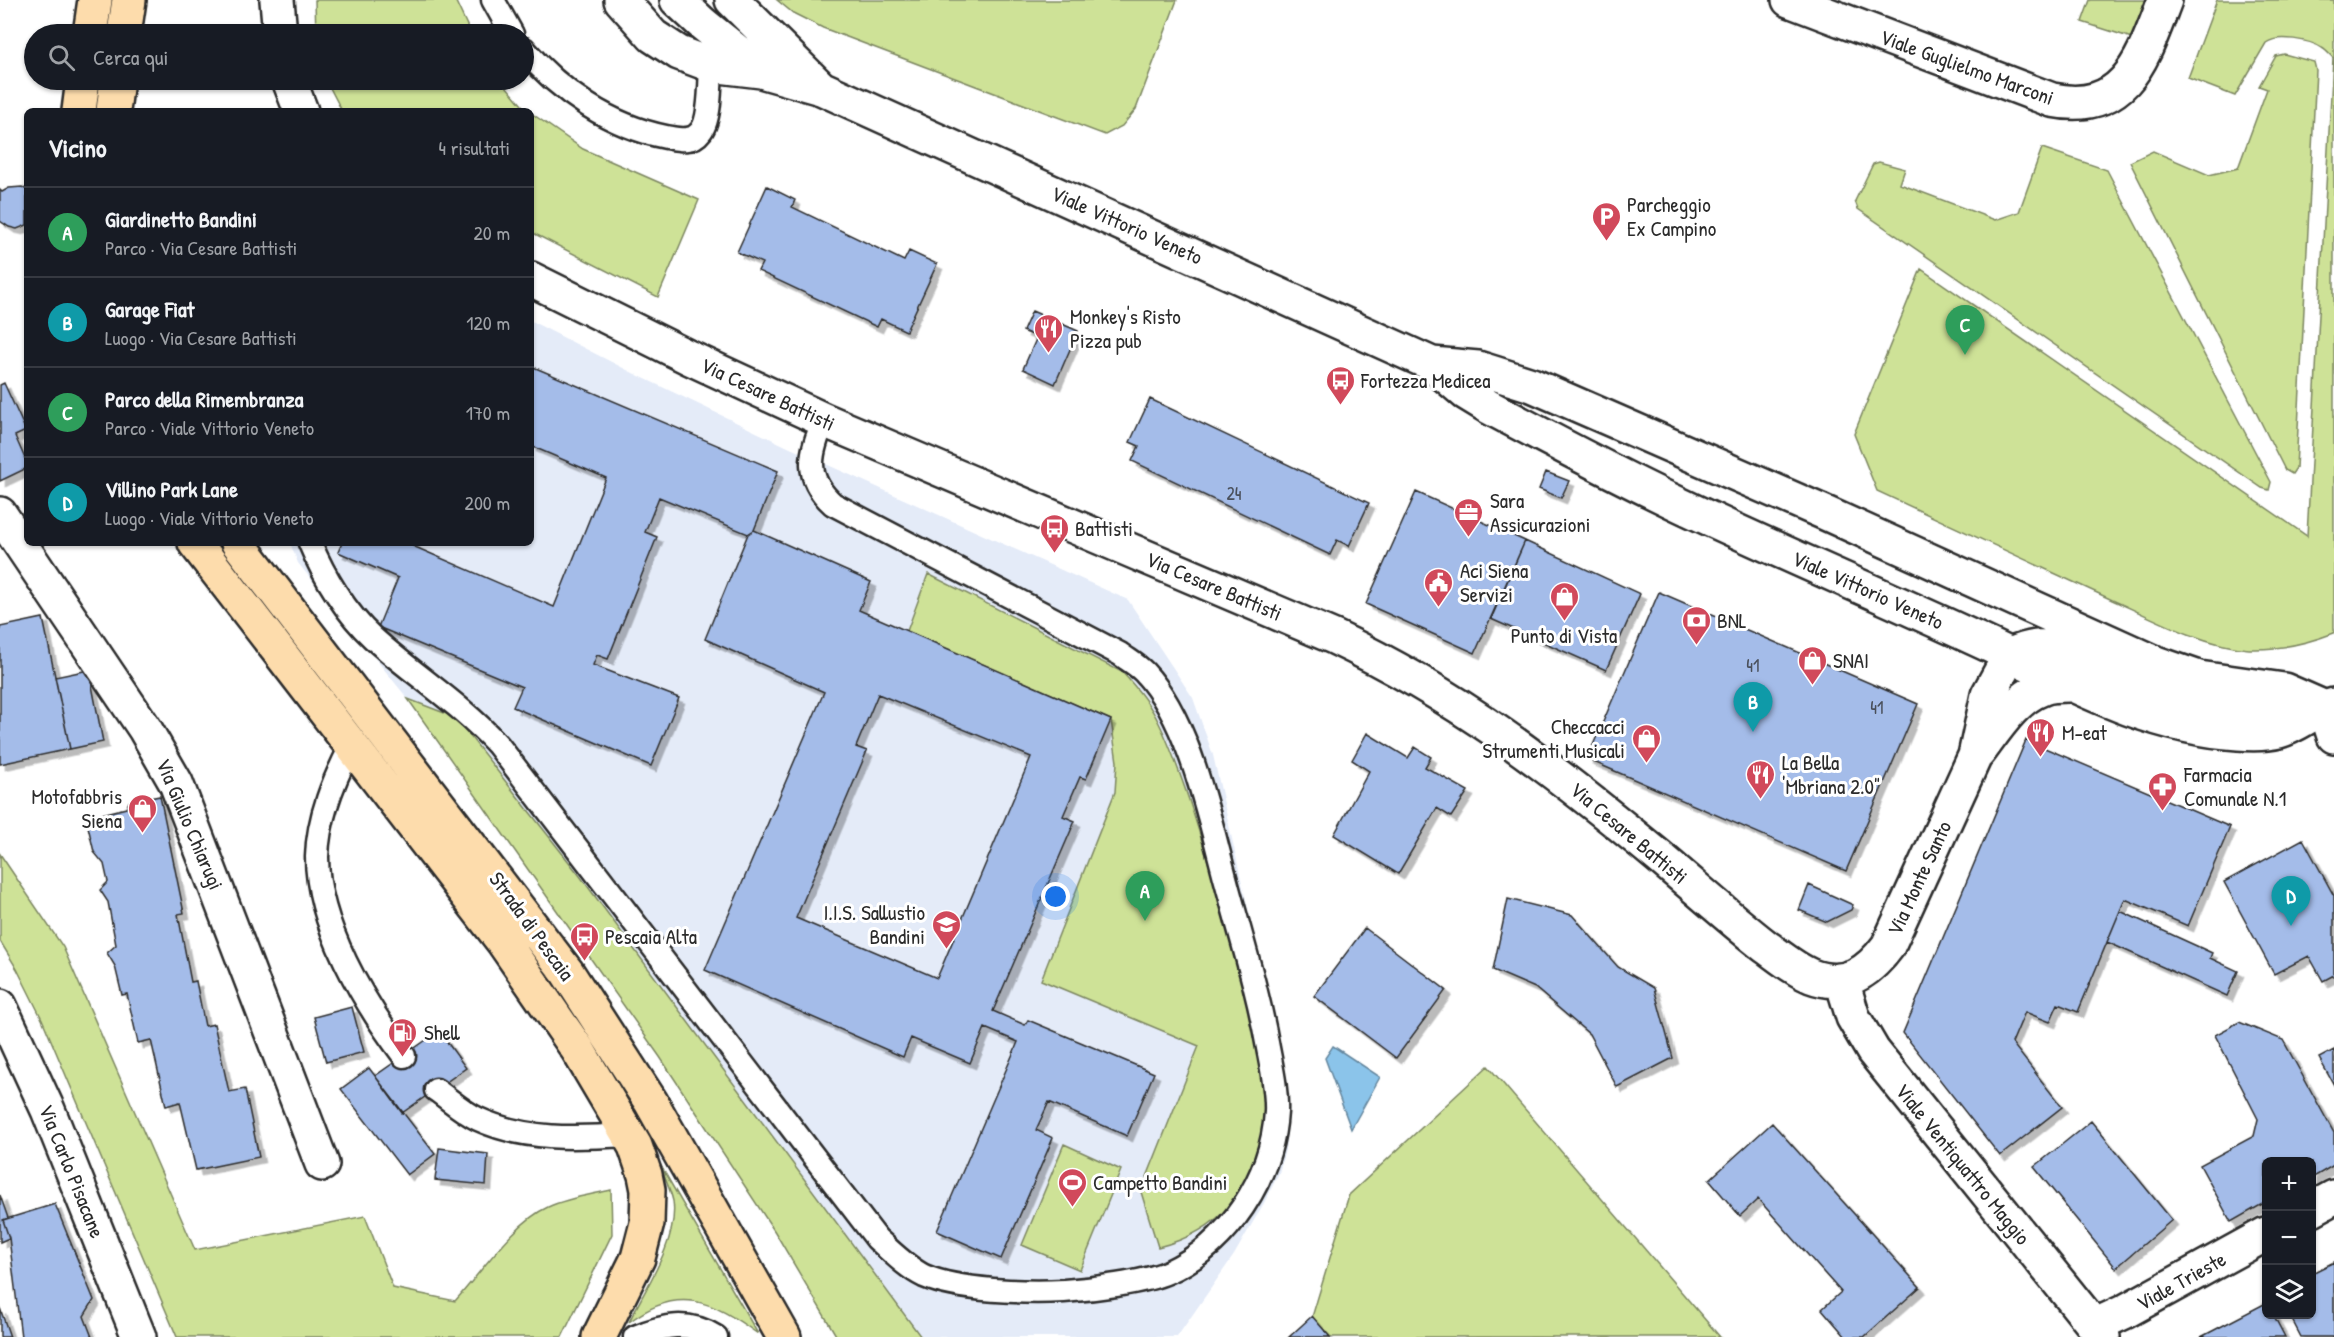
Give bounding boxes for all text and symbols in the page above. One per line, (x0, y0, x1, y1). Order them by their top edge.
street label: Viale Guglielmo Marconi (1876, 22, 2058, 112)
search box (24, 24, 534, 90)
icon: search (45, 41, 78, 74)
text: Cerca qui (93, 42, 168, 72)
text: Vicino (48, 130, 107, 165)
text: 4 risultati (439, 134, 510, 161)
street label: Viale Vittorio Veneto (1047, 179, 1207, 271)
place label: Parcheggio Ex Campino (1627, 190, 1716, 243)
parking icon: Parcheggio Ex Campino (1590, 200, 1622, 242)
text: Giardinetto Bandini (105, 204, 257, 234)
text: A (63, 219, 72, 246)
text: 20 m (473, 219, 510, 246)
text: Parco · Via Cesare Battisti (105, 234, 297, 261)
text: Garage Fiat (105, 294, 194, 324)
place label: Monkey's Risto Pizza pub (1070, 302, 1181, 355)
pin: C (1946, 306, 1984, 355)
text: B (62, 309, 73, 336)
text: 120 m (466, 309, 510, 336)
restaurant icon: Monkey's Risto Pizza pub (1033, 312, 1065, 354)
text: Luogo · Via Cesare Battisti (105, 324, 297, 351)
street label: Via Cesare Battisti (696, 350, 840, 438)
bus stop icon: Fortezza Medicea (1324, 364, 1356, 406)
place label: Fortezza Medicea (1360, 366, 1491, 395)
text: Parco della Rimembranza (105, 384, 303, 414)
text: C (62, 399, 73, 426)
text: 170 m (466, 399, 510, 426)
text: Parco · Viale Vittorio Veneto (105, 414, 314, 441)
text: Villino Park Lane (105, 474, 238, 504)
house number: 24 (1226, 481, 1242, 506)
place label: Sara Assicurazioni (1490, 486, 1590, 539)
text: D (63, 489, 72, 516)
text: 200 m (465, 489, 510, 516)
office icon: Sara Assicurazioni (1453, 496, 1485, 538)
text: Luogo · Viale Vittorio Veneto (105, 504, 314, 531)
bus stop icon: Battisti (1038, 512, 1070, 554)
place label: Battisti (1075, 514, 1133, 543)
street label: Via Cesare Battisti (1142, 544, 1286, 628)
street label: Viale Vittorio Veneto (1788, 544, 1948, 636)
place label: Aci Siena Servizi (1460, 556, 1528, 609)
public building icon: Aci Siena Servizi (1423, 566, 1455, 608)
shop icon: Punto di Vista (1548, 580, 1580, 622)
bank icon: BNL (1680, 604, 1712, 646)
place label: BNL (1717, 606, 1747, 635)
place label: Punto di Vista (1511, 621, 1617, 650)
shop icon: SNAI (1796, 644, 1828, 686)
place label: SNAI (1833, 646, 1869, 675)
house number: 41 (1746, 653, 1760, 678)
pin: B (1734, 682, 1772, 732)
house number: 41 (1870, 695, 1884, 720)
place label: Checcacci Strumenti Musicali (1482, 712, 1625, 765)
restaurant icon: M-eat (2025, 716, 2057, 758)
place label: M-eat (2062, 718, 2108, 747)
shop icon: Checcacci Strumenti Musicali (1630, 722, 1662, 764)
place label: La Bella 'Mbriana 2.0" (1782, 748, 1880, 801)
street label: Via Giulio Chiarugi (149, 754, 231, 894)
restaurant icon: La Bella 'Mbriana 2.0" (1745, 758, 1777, 800)
place label: Farmacia Comunale N.1 (2183, 760, 2286, 813)
pharmacy icon: Farmacia Comunale N.1 (2147, 770, 2179, 812)
street label: Via Cesare Battisti (1564, 775, 1694, 891)
place label: Motofabbris Siena (31, 782, 122, 835)
shop icon: Motofabbris Siena (127, 792, 159, 834)
street label: Via Monte Santo (1880, 816, 1958, 940)
street label: Strada di Pescaia (483, 866, 581, 986)
pin: A (1126, 872, 1164, 921)
pin: D (2272, 876, 2310, 926)
your location (1041, 882, 1070, 911)
place label: I.I.S. Sallustio Bandini (823, 898, 925, 951)
school or university icon: I.I.S. Sallustio Bandini (930, 908, 962, 950)
bus stop icon: Pescaia Alta (568, 920, 600, 962)
place label: Pescaia Alta (605, 922, 697, 951)
fuel station icon: Shell (387, 1016, 419, 1058)
place label: Shell (424, 1018, 461, 1047)
street label: Viale Ventiquattro Maggio (1889, 1077, 2037, 1251)
street label: Via Carlo Pisacane (32, 1100, 112, 1242)
map controls (2262, 1157, 2316, 1319)
button: + (2262, 1157, 2316, 1211)
sports icon: Campetto Bandini (1056, 1166, 1088, 1208)
place label: Campetto Bandini (1093, 1168, 1228, 1197)
button: − (2262, 1211, 2316, 1265)
street label: Viale Trieste (2131, 1245, 2231, 1317)
button: layers (2262, 1265, 2316, 1319)

